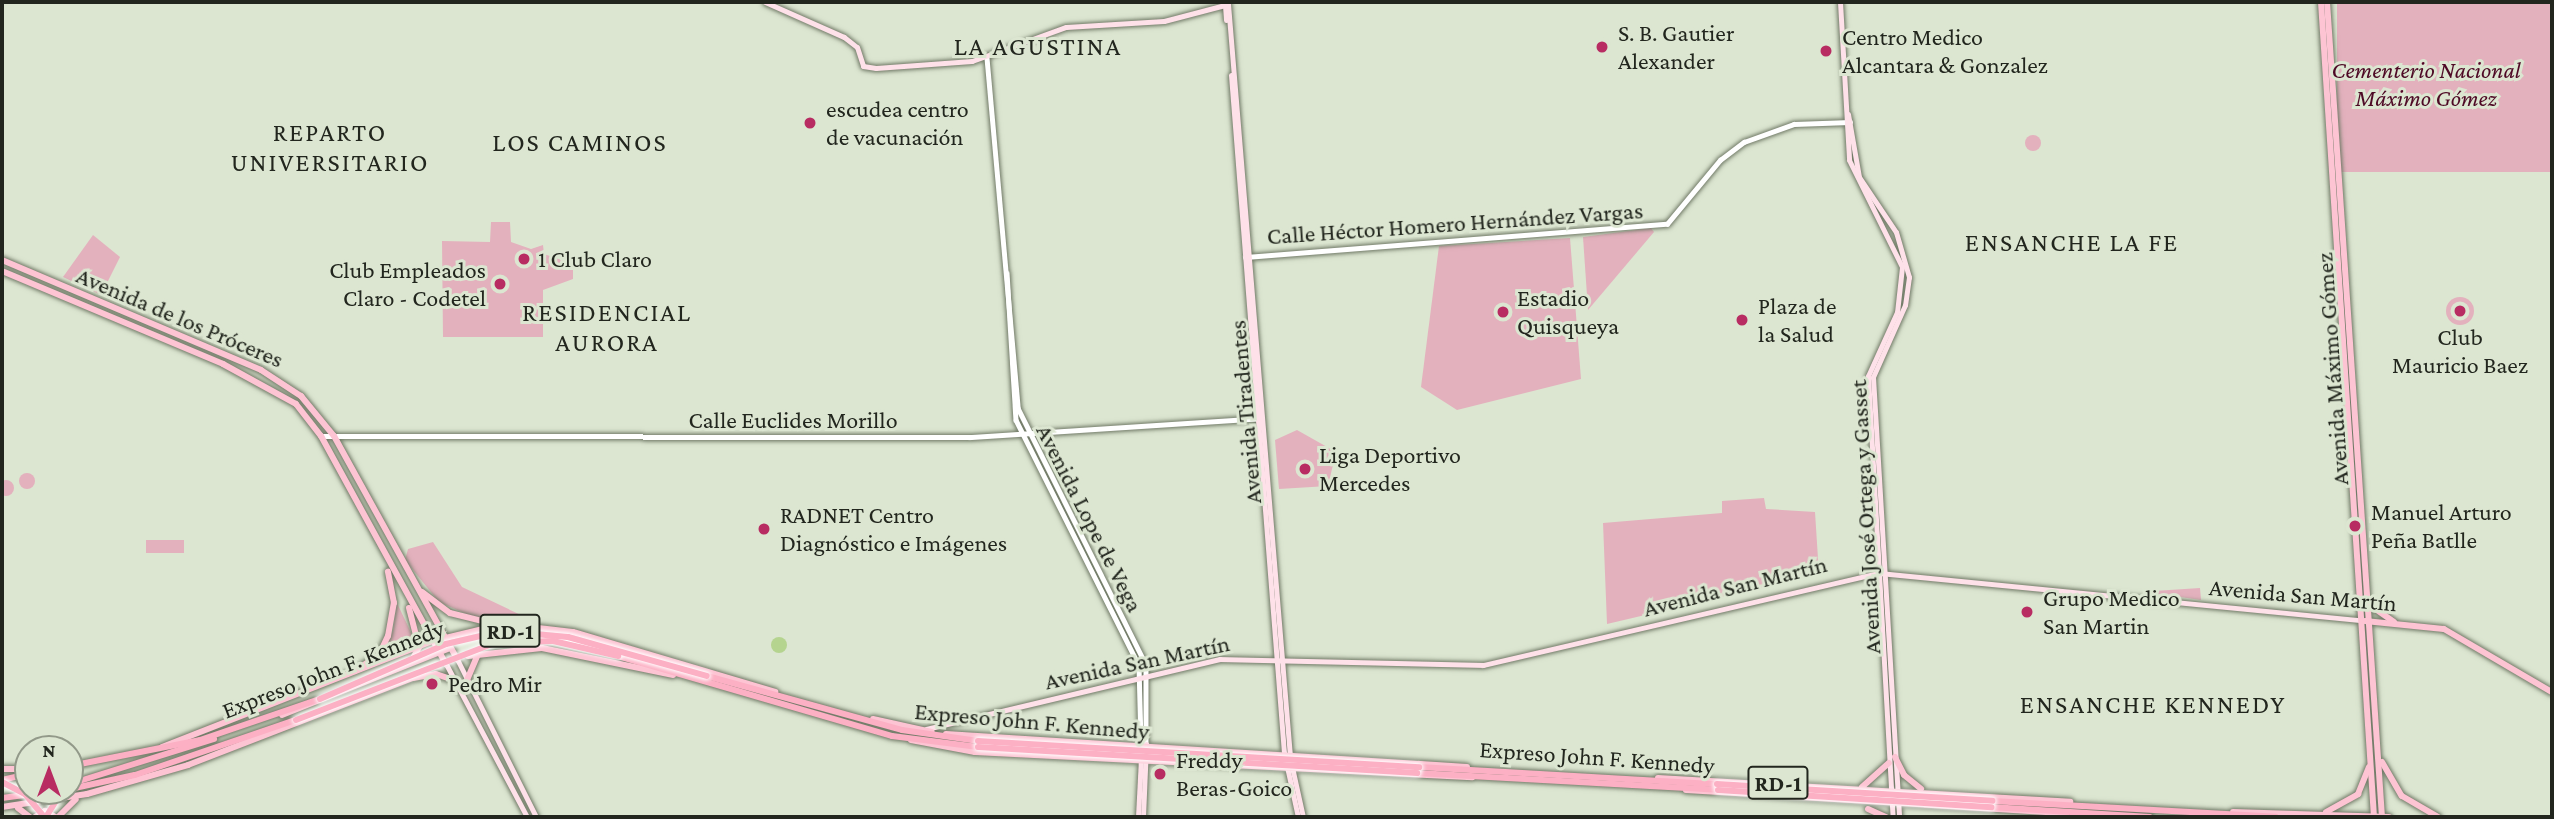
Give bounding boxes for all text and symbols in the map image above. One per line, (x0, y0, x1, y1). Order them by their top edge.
place label: S. B. Gautier Alexander (1618, 19, 1734, 75)
place label: Centro Medico Alcantara & Gonzalez (1842, 23, 2048, 79)
district label: LA AGUSTINA (955, 31, 1121, 63)
marker: S. B. Gautier Alexander (1592, 37, 1612, 57)
marker: Centro Medico Alcantara & Gonzalez (1816, 41, 1836, 61)
park label: Cementerio Nacional Máximo Gómez (2331, 56, 2521, 112)
place label: escudea centro de vacunación (826, 95, 969, 151)
marker: escudea centro de vacunación (800, 113, 820, 133)
district label: REPARTO UNIVERSITARIO (232, 117, 428, 178)
district label: LOS CAMINOS (494, 127, 666, 159)
street label: Calle Héctor Homero Hernández Vargas (1266, 195, 1644, 251)
district label: ENSANCHE LA FE (1967, 227, 2177, 259)
place label: 1 Club Claro (538, 245, 652, 273)
marker: 1 Club Claro (516, 251, 532, 267)
street label: Avenida Máximo Gómez (2309, 252, 2355, 486)
place label: Club Empleados Claro - Codetel (329, 256, 486, 312)
street label: Avenida de los Próceres (72, 260, 288, 374)
marker: Club Empleados Claro - Codetel (492, 276, 508, 292)
place label: Estadio Quisqueya (1517, 284, 1619, 340)
place label: Plaza de la Salud (1758, 292, 1836, 348)
district label: RESIDENCIAL AURORA (523, 297, 691, 358)
marker: Club Mauricio Baez (2452, 303, 2468, 319)
marker: Estadio Quisqueya (1495, 304, 1511, 320)
marker: Plaza de la Salud (1732, 310, 1752, 330)
street label: Avenida Tiradentes (1223, 319, 1267, 505)
place label: Club Mauricio Baez (2392, 323, 2528, 379)
street label: Avenida José Ortega y Gasset (1843, 379, 1887, 655)
street label: Calle Euclides Morillo (688, 406, 898, 434)
street label: Avenida Lope de Vega (1030, 419, 1150, 617)
place label: Liga Deportivo Mercedes (1319, 441, 1461, 497)
marker: Liga Deportivo Mercedes (1297, 461, 1313, 477)
place label: Manuel Arturo Peña Batlle (2371, 498, 2512, 554)
place label: RADNET Centro Diagnóstico e Imágenes (780, 501, 1007, 557)
marker: Manuel Arturo Peña Batlle (2345, 516, 2365, 536)
marker: RADNET Centro Diagnóstico e Imágenes (754, 519, 774, 539)
street label: Avenida San Martín (1640, 549, 1830, 623)
street label: Avenida San Martín (2208, 572, 2398, 618)
place label: Grupo Medico San Martin (2043, 584, 2180, 640)
marker: Grupo Medico San Martin (2017, 602, 2037, 622)
road number: RD-1 (478, 611, 542, 650)
street label: Expreso John F. Kennedy (218, 613, 448, 725)
street label: Avenida San Martín (1042, 628, 1232, 696)
place label: Pedro Mir (448, 670, 542, 698)
marker: Pedro Mir (422, 674, 442, 694)
district label: ENSANCHE KENNEDY (2022, 689, 2284, 721)
street label: Expreso John F. Kennedy (913, 696, 1151, 746)
street label: Expreso John F. Kennedy (1478, 734, 1716, 780)
north arrow (14, 735, 84, 805)
text: N (43, 740, 55, 761)
place label: Freddy Beras-Goico (1176, 746, 1292, 802)
marker: Freddy Beras-Goico (1150, 764, 1170, 784)
road number: RD-1 (1746, 764, 1810, 803)

